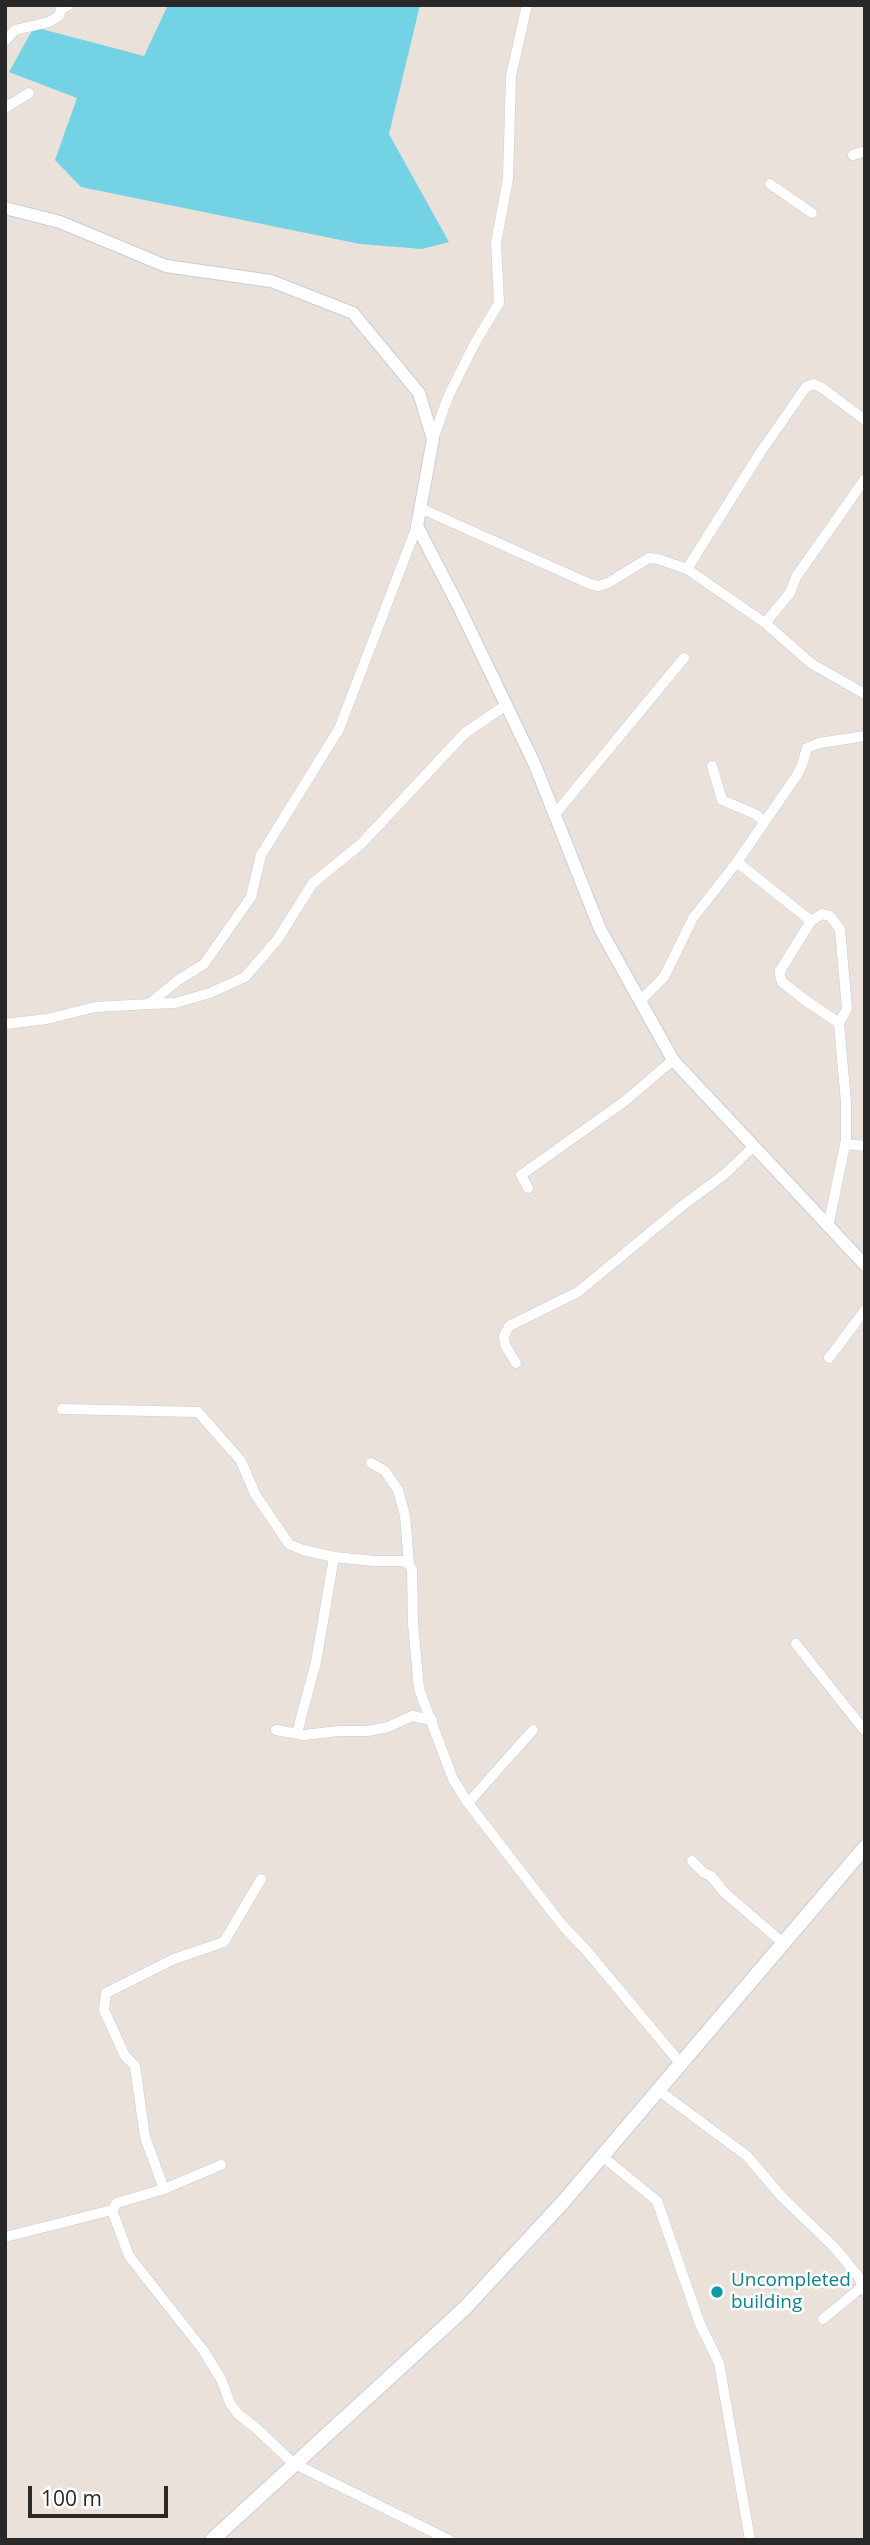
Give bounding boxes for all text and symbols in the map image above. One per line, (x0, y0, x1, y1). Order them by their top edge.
place label: Uncompleted building (731, 2270, 851, 2314)
marker: Uncompleted building (709, 2284, 725, 2300)
scale bar (32, 2472, 172, 2516)
text: 100 m (41, 2484, 102, 2512)

